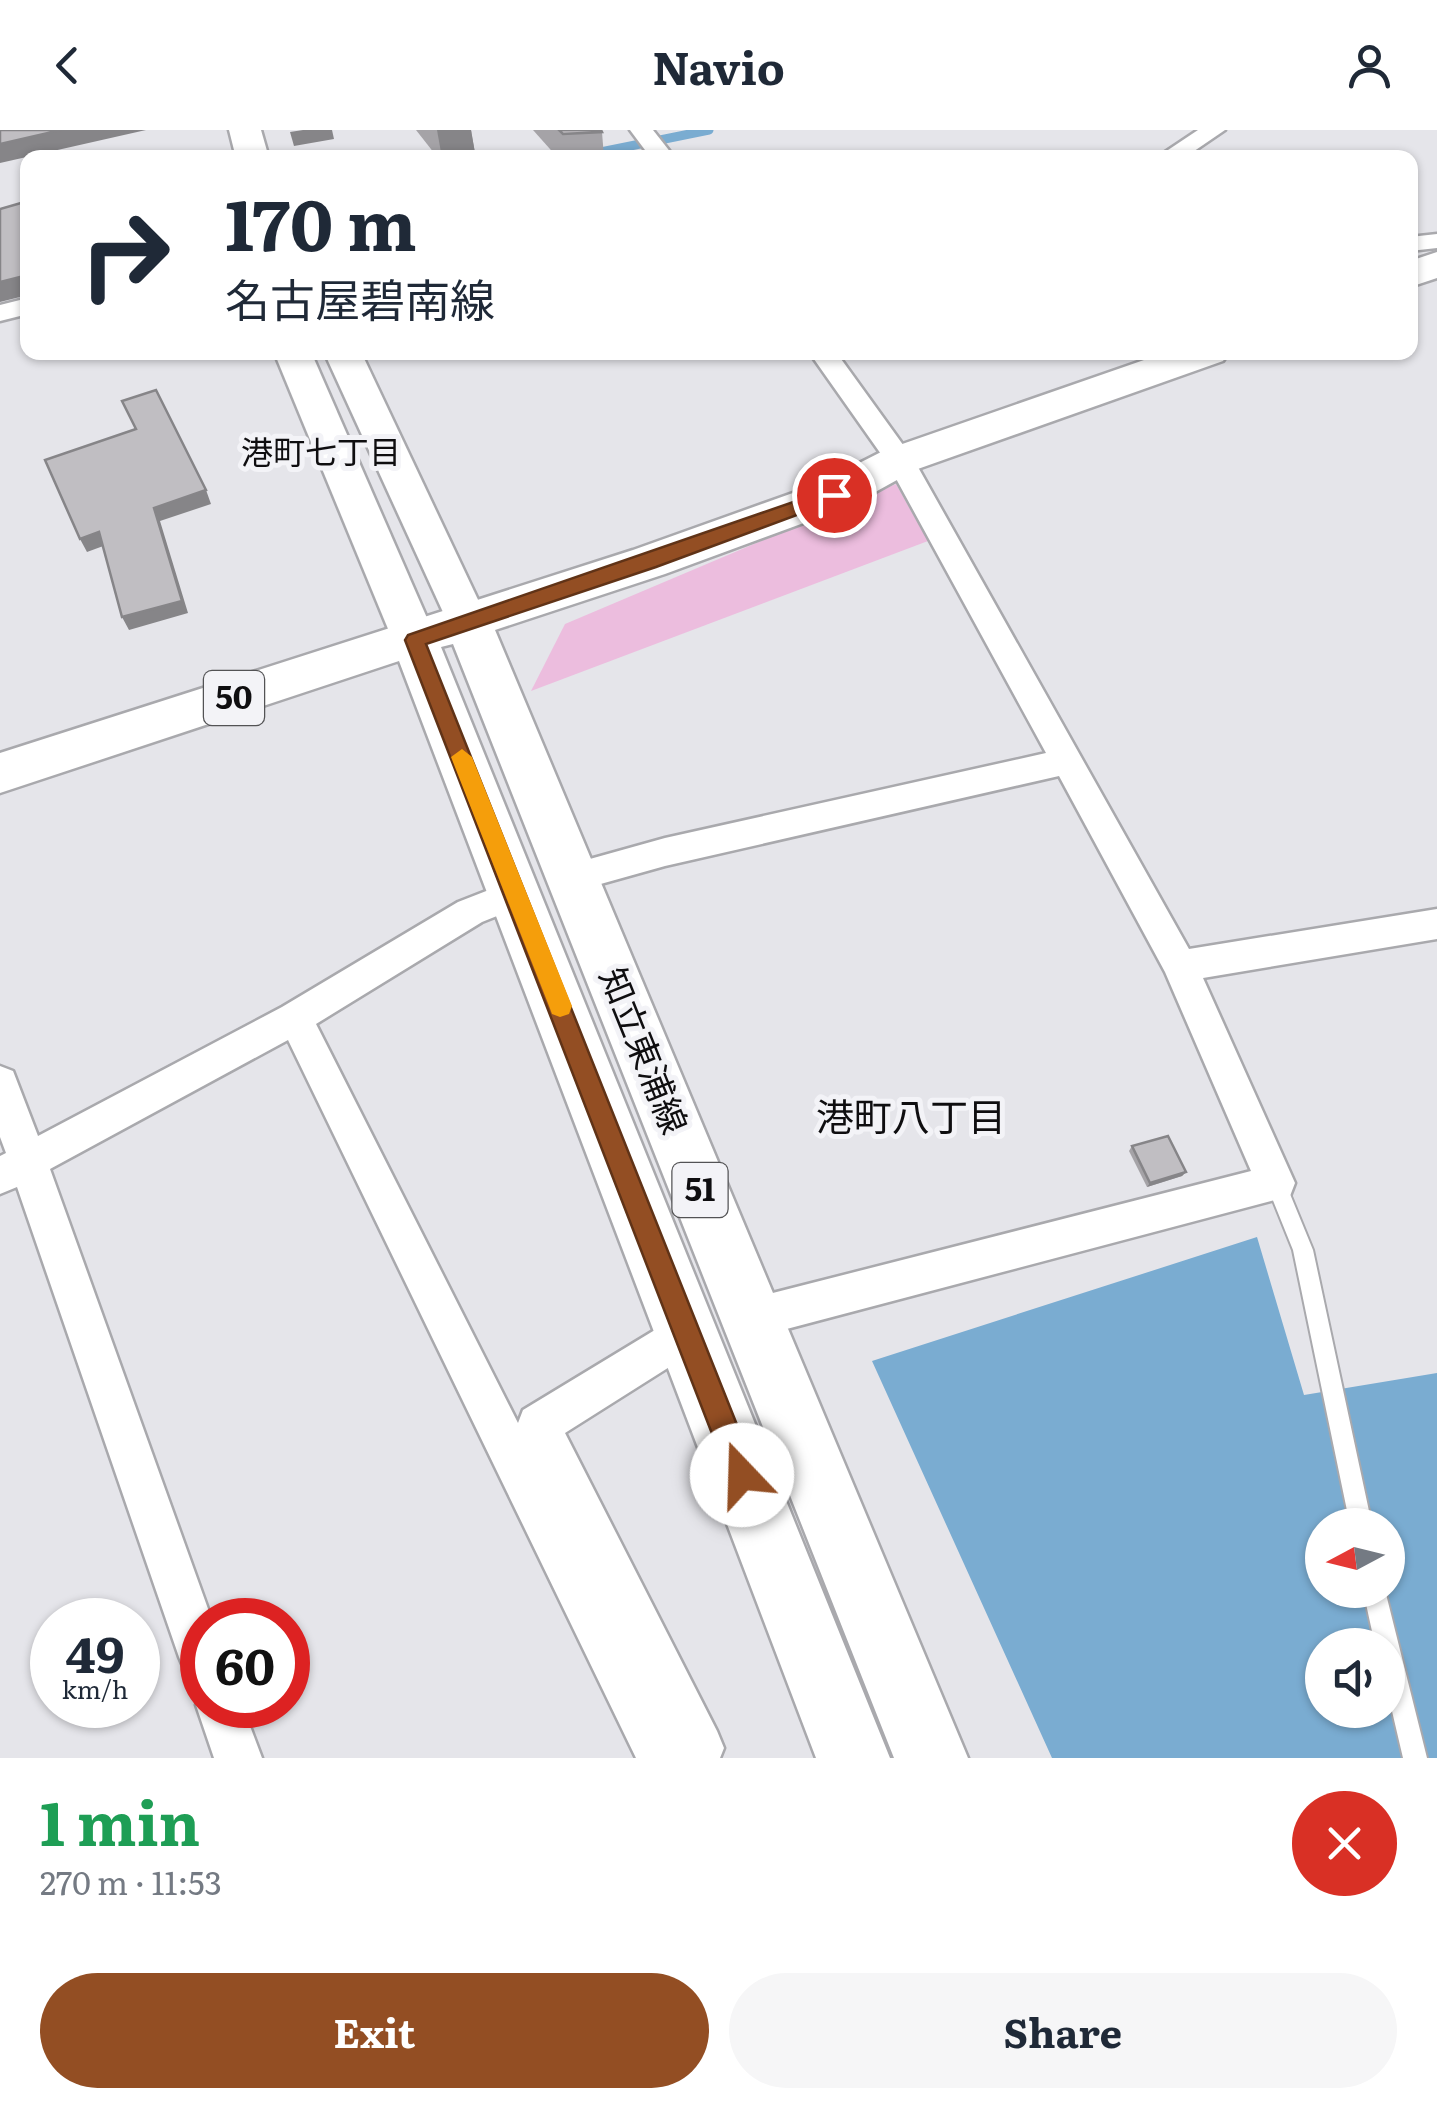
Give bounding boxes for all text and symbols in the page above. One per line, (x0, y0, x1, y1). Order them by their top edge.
text: Navio (652, 32, 785, 99)
icon: back (40, 38, 95, 93)
icon: person (1342, 38, 1397, 93)
text: 170 m (225, 169, 417, 273)
icon: right (60, 190, 190, 320)
text: 名古屋碧南線 (225, 264, 495, 331)
district label: 港町七丁目 (241, 426, 401, 474)
pin (792, 453, 877, 538)
icon: arrive (807, 468, 862, 523)
road number: 50 (204, 671, 264, 725)
street label: 知立東浦線 (589, 959, 703, 1141)
district label: 港町八丁目 (816, 1086, 1006, 1143)
road number: 51 (672, 1163, 728, 1217)
position arrow (690, 1423, 794, 1527)
north arrow (1305, 1508, 1405, 1608)
map controls (1305, 1508, 1405, 1728)
speed limit sign: 60 (180, 1598, 310, 1728)
text: 49 (66, 1614, 124, 1688)
button: sound (1305, 1628, 1405, 1728)
text: km/h (62, 1670, 128, 1707)
text: 1 min (40, 1775, 200, 1864)
button: close (1292, 1791, 1397, 1896)
text: 270 m · 11:53 (40, 1857, 222, 1905)
button: Exit (40, 1973, 709, 2088)
button: Share (729, 1973, 1397, 2088)

